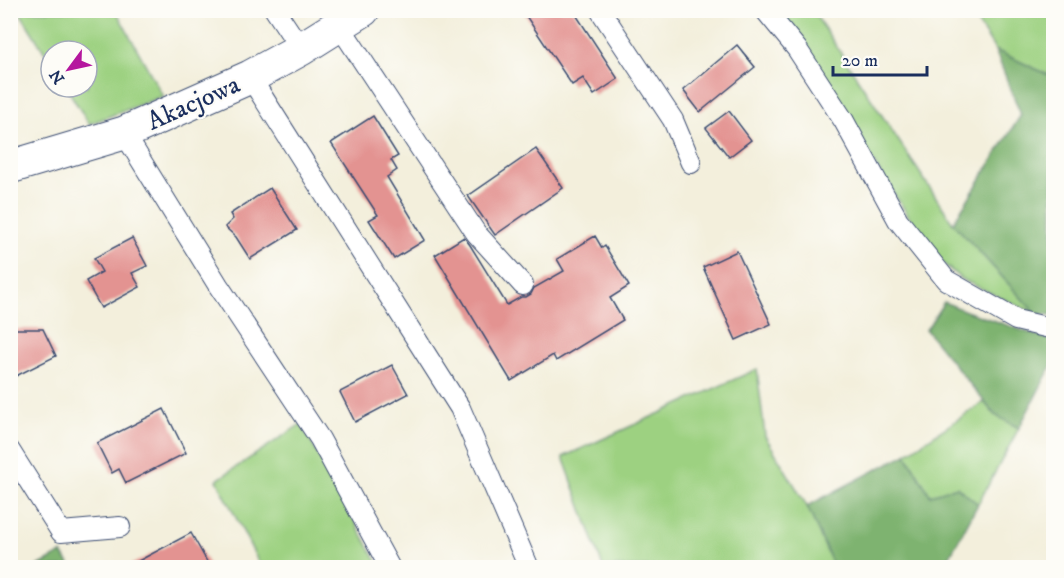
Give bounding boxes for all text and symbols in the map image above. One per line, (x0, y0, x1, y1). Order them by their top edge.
north arrow (39, 39, 99, 99)
scale bar (833, 39, 928, 77)
text: 20 m (842, 50, 878, 72)
text: N (45, 66, 69, 88)
street label: Akacjowa (142, 68, 245, 138)

